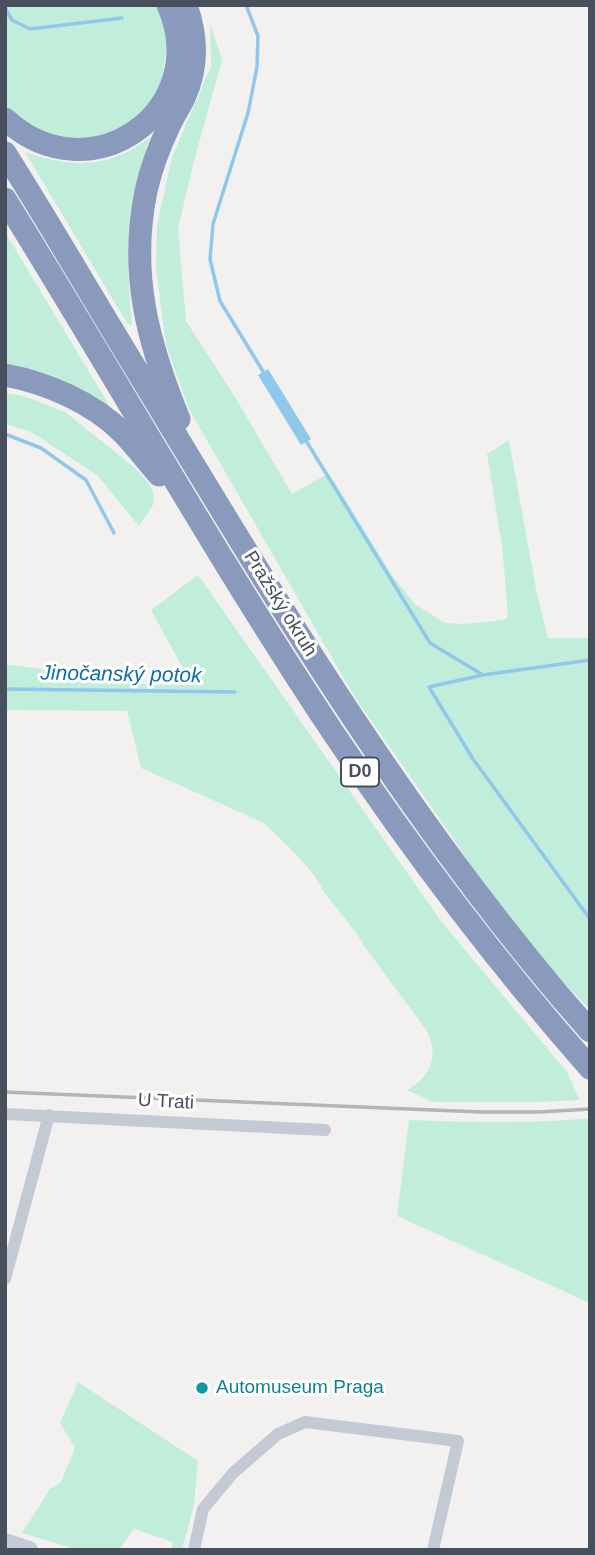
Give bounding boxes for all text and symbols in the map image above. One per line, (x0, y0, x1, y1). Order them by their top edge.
street label: Pražský okruh (238, 547, 322, 661)
water label: Jinočanský potok (40, 661, 202, 689)
road number: D0 (341, 758, 379, 786)
street label: U Trati (137, 1089, 195, 1115)
place label: Automuseum Praga (216, 1377, 384, 1399)
marker: Automuseum Praga (194, 1380, 210, 1396)

